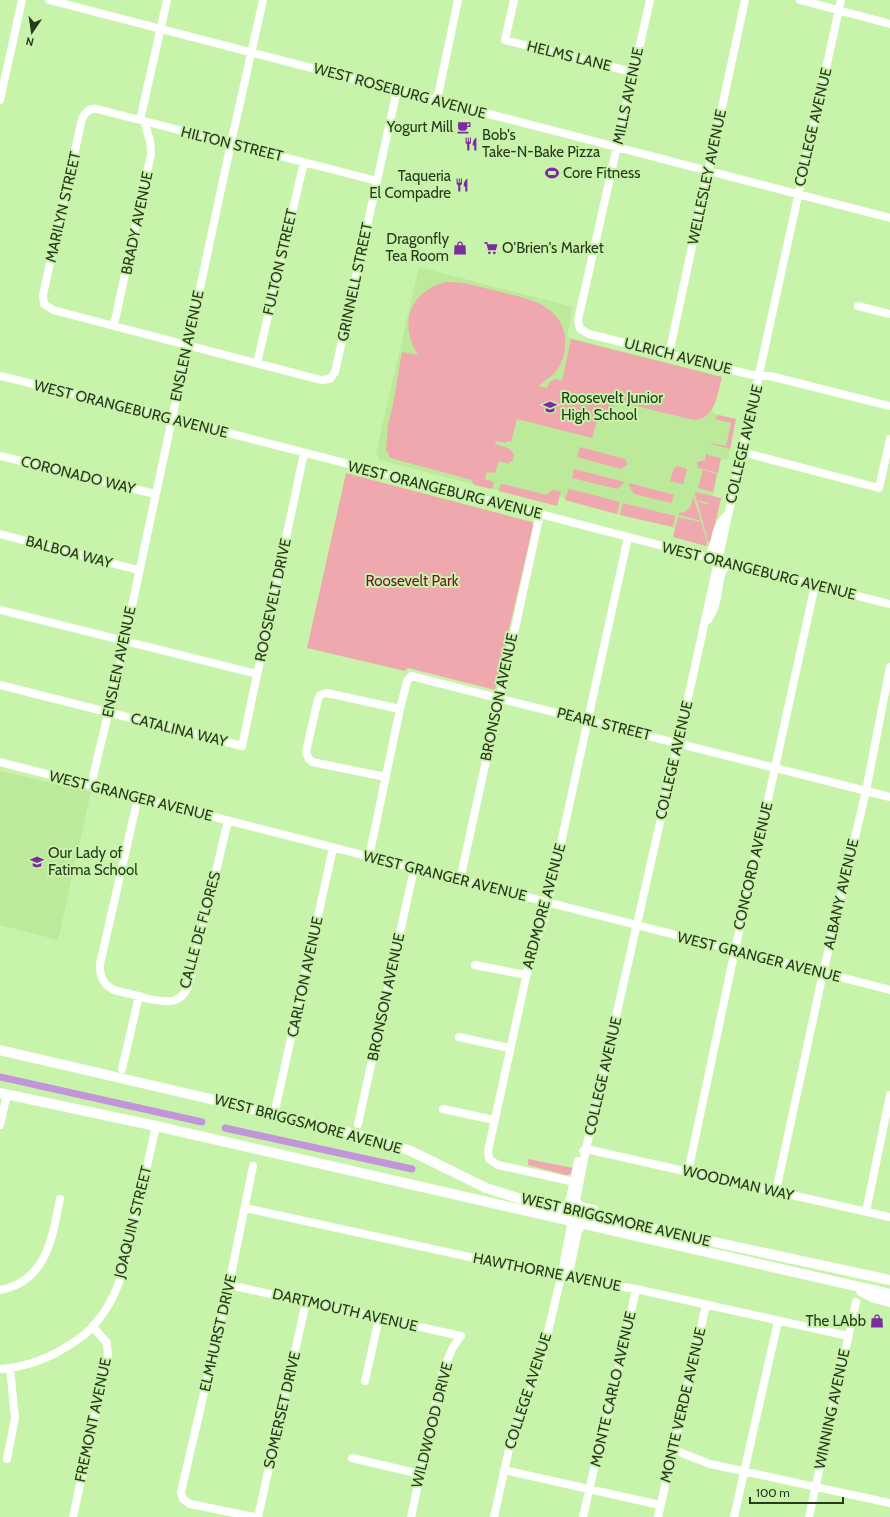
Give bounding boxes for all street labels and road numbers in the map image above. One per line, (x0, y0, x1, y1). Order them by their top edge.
street label: HELMS LANE (525, 37, 613, 75)
street label: MILLS AVENUE (609, 46, 647, 146)
street label: WEST ROSEBURG AVENUE (312, 59, 488, 123)
street label: COLLEGE AVENUE (791, 66, 835, 188)
street label: WELLESLEY AVENUE (684, 108, 730, 246)
street label: HILTON STREET (179, 123, 285, 165)
street label: MARILYN STREET (41, 150, 85, 264)
street label: BRADY AVENUE (117, 170, 157, 276)
street label: FULTON STREET (259, 207, 301, 317)
street label: GRINNELL STREET (334, 221, 376, 343)
street label: ENSLEN AVENUE (166, 289, 208, 403)
street label: ULRICH AVENUE (622, 334, 734, 378)
street label: WEST ORANGEBURG AVENUE (32, 376, 230, 442)
street label: COLLEGE AVENUE (722, 383, 766, 505)
street label: CORONADO WAY (19, 452, 138, 498)
street label: WEST ORANGEBURG AVENUE (346, 457, 544, 523)
street label: BALBOA WAY (24, 532, 115, 572)
street label: ROOSEVELT DRIVE (251, 537, 295, 663)
street label: WEST ORANGEBURG AVENUE (660, 538, 858, 604)
street label: ENSLEN AVENUE (98, 605, 140, 719)
street label: BRONSON AVENUE (477, 632, 521, 762)
street label: COLLEGE AVENUE (652, 699, 696, 821)
street label: PEARL STREET (555, 704, 653, 744)
street label: CATALINA WAY (129, 709, 230, 751)
street label: WEST GRANGER AVENUE (47, 767, 215, 825)
street label: CONCORD AVENUE (730, 800, 776, 932)
street label: ALBANY AVENUE (820, 837, 862, 951)
street label: ARDMORE AVENUE (519, 841, 569, 971)
street label: WEST GRANGER AVENUE (361, 847, 529, 905)
street label: CALLE DE FLORES (176, 869, 224, 991)
street label: CARLTON AVENUE (283, 915, 327, 1039)
street label: WEST GRANGER AVENUE (675, 928, 843, 986)
street label: BRONSON AVENUE (364, 932, 408, 1062)
street label: COLLEGE AVENUE (581, 1015, 625, 1137)
street label: WEST BRIGGSMORE AVENUE (212, 1090, 404, 1158)
street label: WOODMAN WAY (681, 1161, 796, 1205)
street label: JOAQUIN STREET (110, 1164, 156, 1281)
street label: WEST BRIGGSMORE AVENUE (520, 1189, 712, 1251)
street label: HAWTHORNE AVENUE (471, 1249, 623, 1295)
street label: ELMHURST DRIVE (196, 1273, 240, 1393)
street label: DARTMOUTH AVENUE (271, 1285, 419, 1335)
street label: MONTE CARLO AVENUE (586, 1309, 640, 1469)
street label: MONTE VERDE AVENUE (656, 1326, 710, 1484)
street label: COLLEGE AVENUE (501, 1331, 555, 1451)
street label: WINNING AVENUE (810, 1347, 854, 1471)
street label: SOMERSET DRIVE (260, 1350, 304, 1470)
street label: FREMONT AVENUE (71, 1356, 115, 1484)
street label: WILDWOOD DRIVE (408, 1360, 456, 1490)

